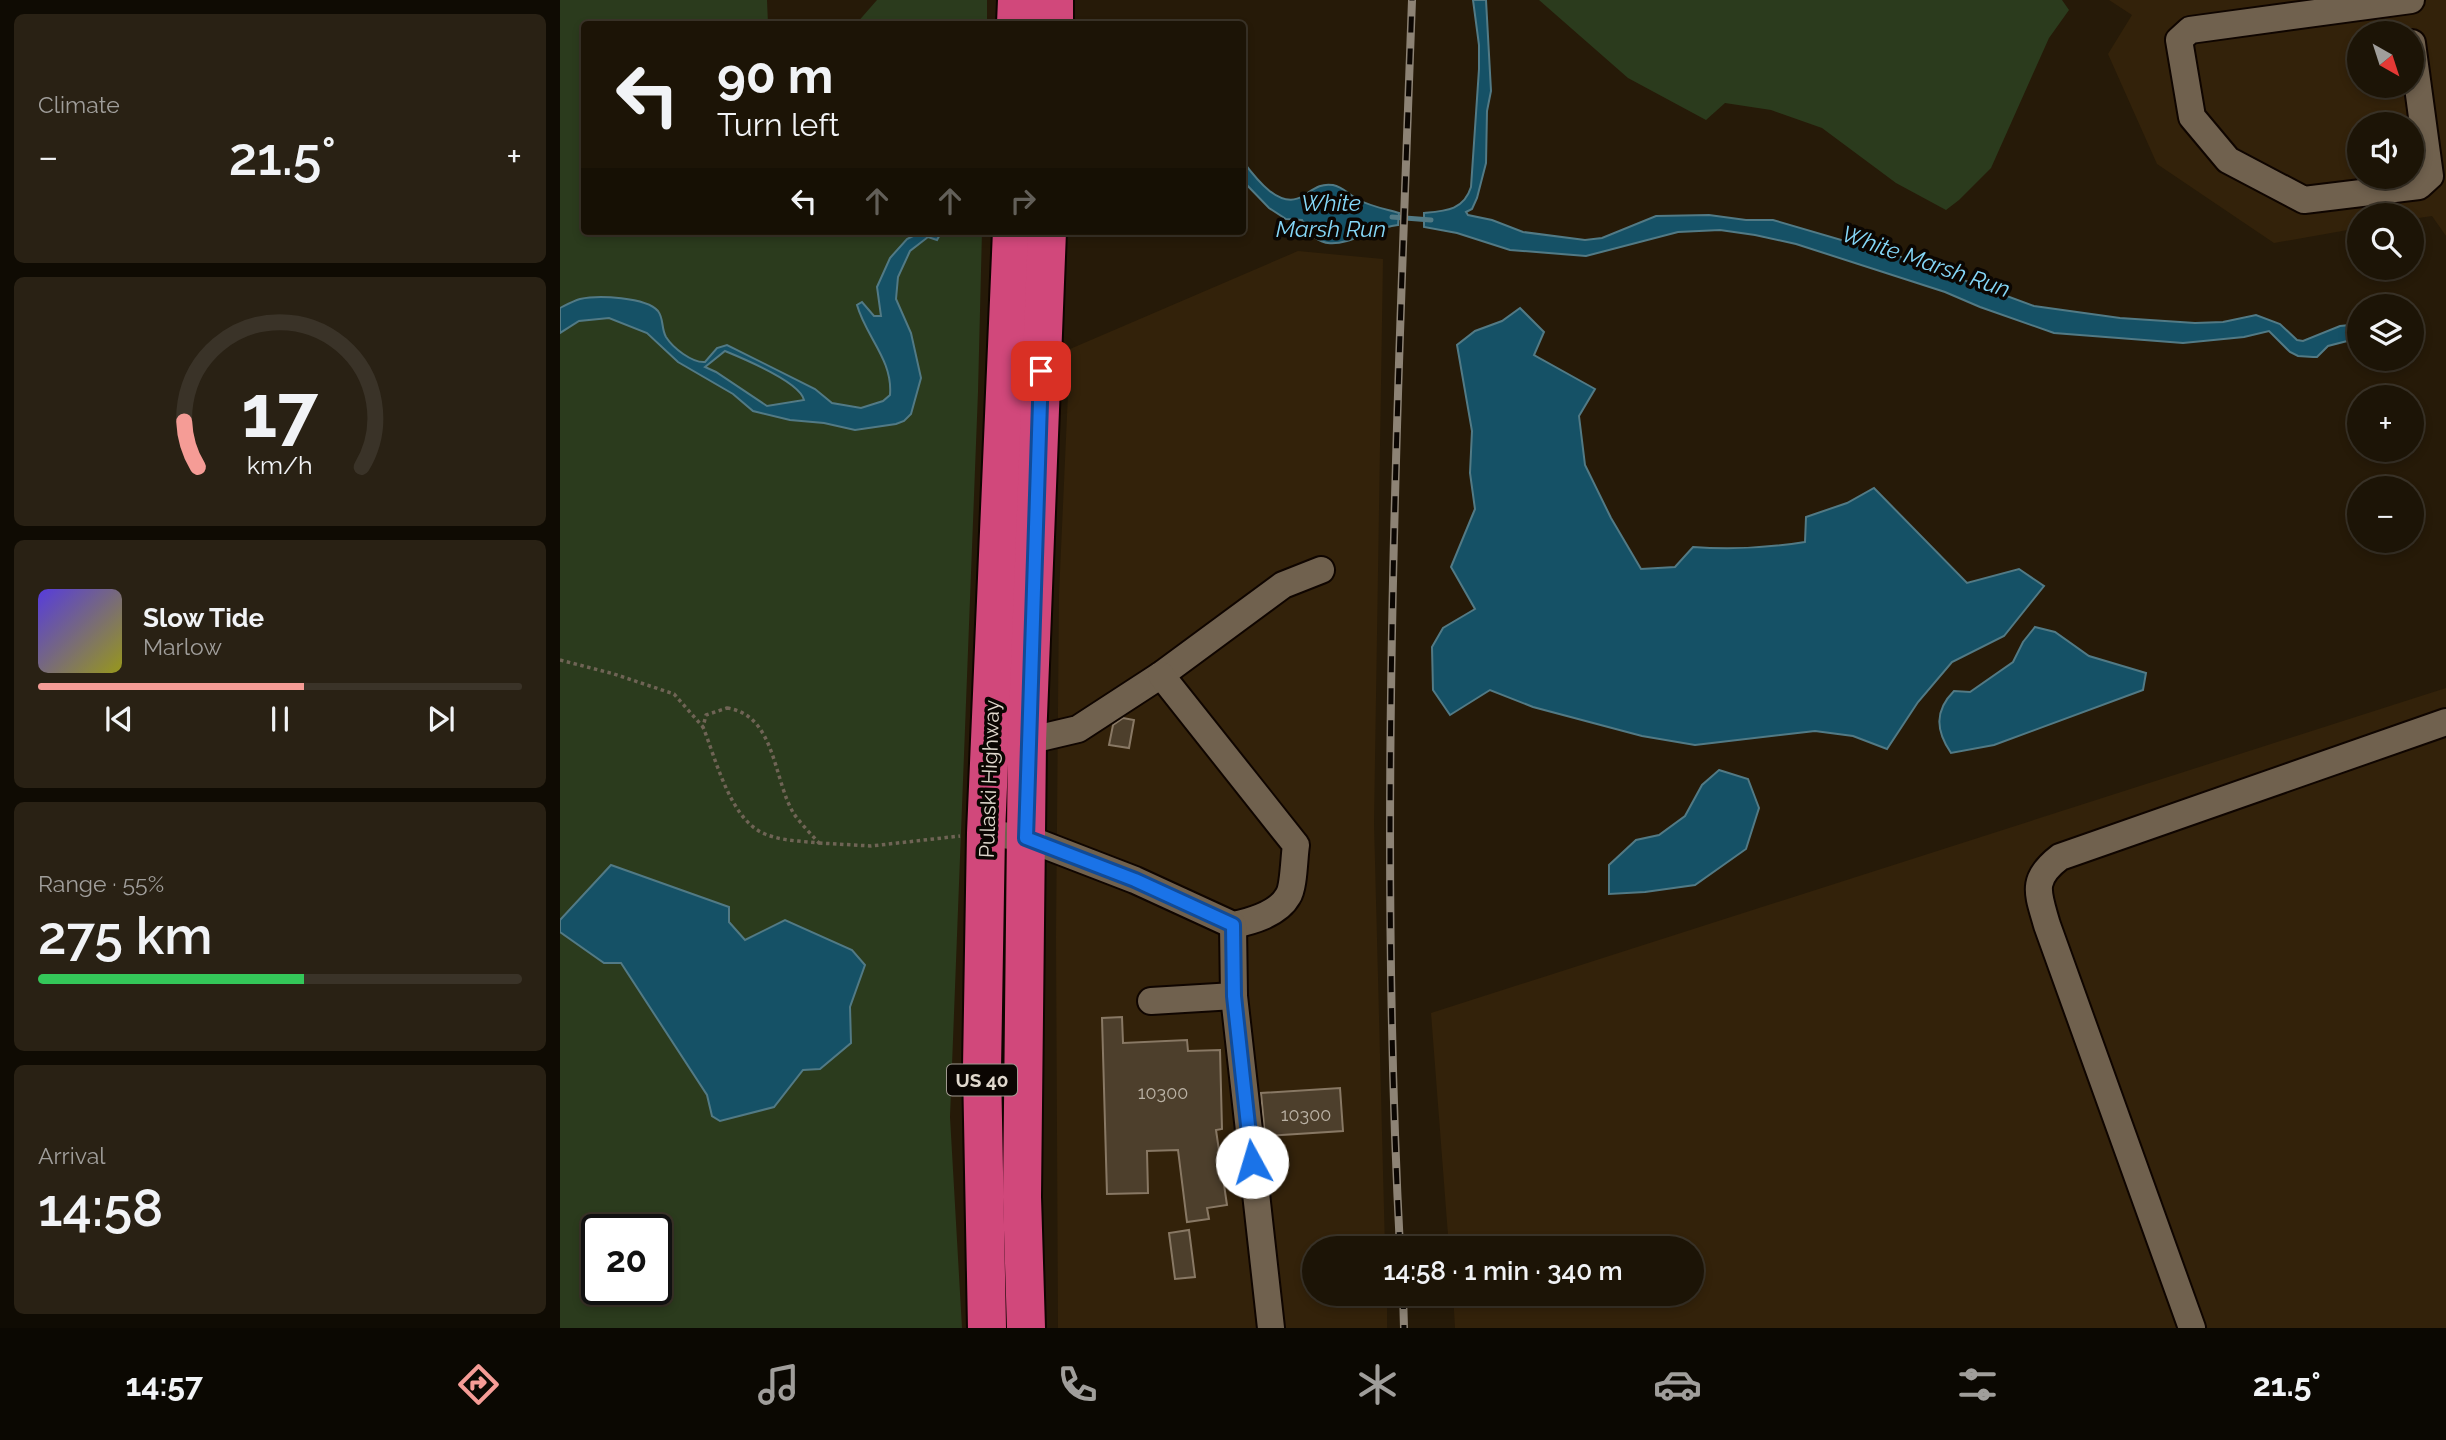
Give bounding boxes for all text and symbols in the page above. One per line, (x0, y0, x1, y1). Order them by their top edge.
north arrow (2347, 21, 2424, 98)
map controls (2347, 21, 2424, 553)
text: 90 m (717, 47, 833, 104)
icon: left (602, 49, 693, 140)
text: Climate (38, 91, 120, 118)
text: Turn left (717, 106, 839, 143)
button: sound (2347, 112, 2424, 189)
text: 21.5° (229, 126, 336, 187)
text: − (38, 134, 58, 179)
text: + (506, 134, 522, 179)
icon: left (785, 182, 823, 220)
icon: ahead (858, 182, 896, 220)
icon: ahead (931, 182, 969, 220)
icon: right (1004, 182, 1042, 220)
water label: White Marsh Run (1276, 189, 1386, 242)
button: search (2347, 203, 2424, 280)
water label: White Marsh Run (1838, 220, 2014, 302)
button: layers (2347, 294, 2424, 371)
pin (1011, 341, 1071, 401)
icon: arrive (1022, 352, 1060, 390)
text: 17 (242, 370, 319, 455)
button: + (2347, 385, 2424, 462)
text: km/h (247, 450, 313, 480)
button: − (2347, 476, 2424, 553)
text: Slow Tide (143, 603, 264, 633)
text: Marlow (143, 633, 222, 660)
street label: Pulaski Highway (974, 699, 1004, 859)
icon: previous (100, 700, 138, 738)
icon: pause (261, 700, 299, 738)
icon: next (422, 700, 460, 738)
text: Range · 55% (38, 870, 164, 897)
text: 275 km (38, 905, 213, 966)
road number: US 40 (947, 1064, 1017, 1096)
house number: 10300 (1138, 1082, 1188, 1103)
house number: 10300 (1281, 1104, 1331, 1125)
position arrow (1215, 1125, 1289, 1199)
text: Arrival (38, 1142, 105, 1169)
text: 14:58 (38, 1177, 163, 1238)
speed limit sign: 20 (581, 1214, 672, 1305)
text: 14:58 · 1 min · 340 m (1383, 1256, 1623, 1286)
icon: directions (454, 1360, 503, 1409)
icon: music (754, 1360, 803, 1409)
icon: phone (1053, 1360, 1102, 1409)
icon: climate (1353, 1360, 1402, 1409)
icon: car (1653, 1360, 1702, 1409)
icon: filters (1953, 1360, 2002, 1409)
text: 14:57 (125, 1366, 203, 1403)
text: 21.5° (2253, 1366, 2321, 1403)

